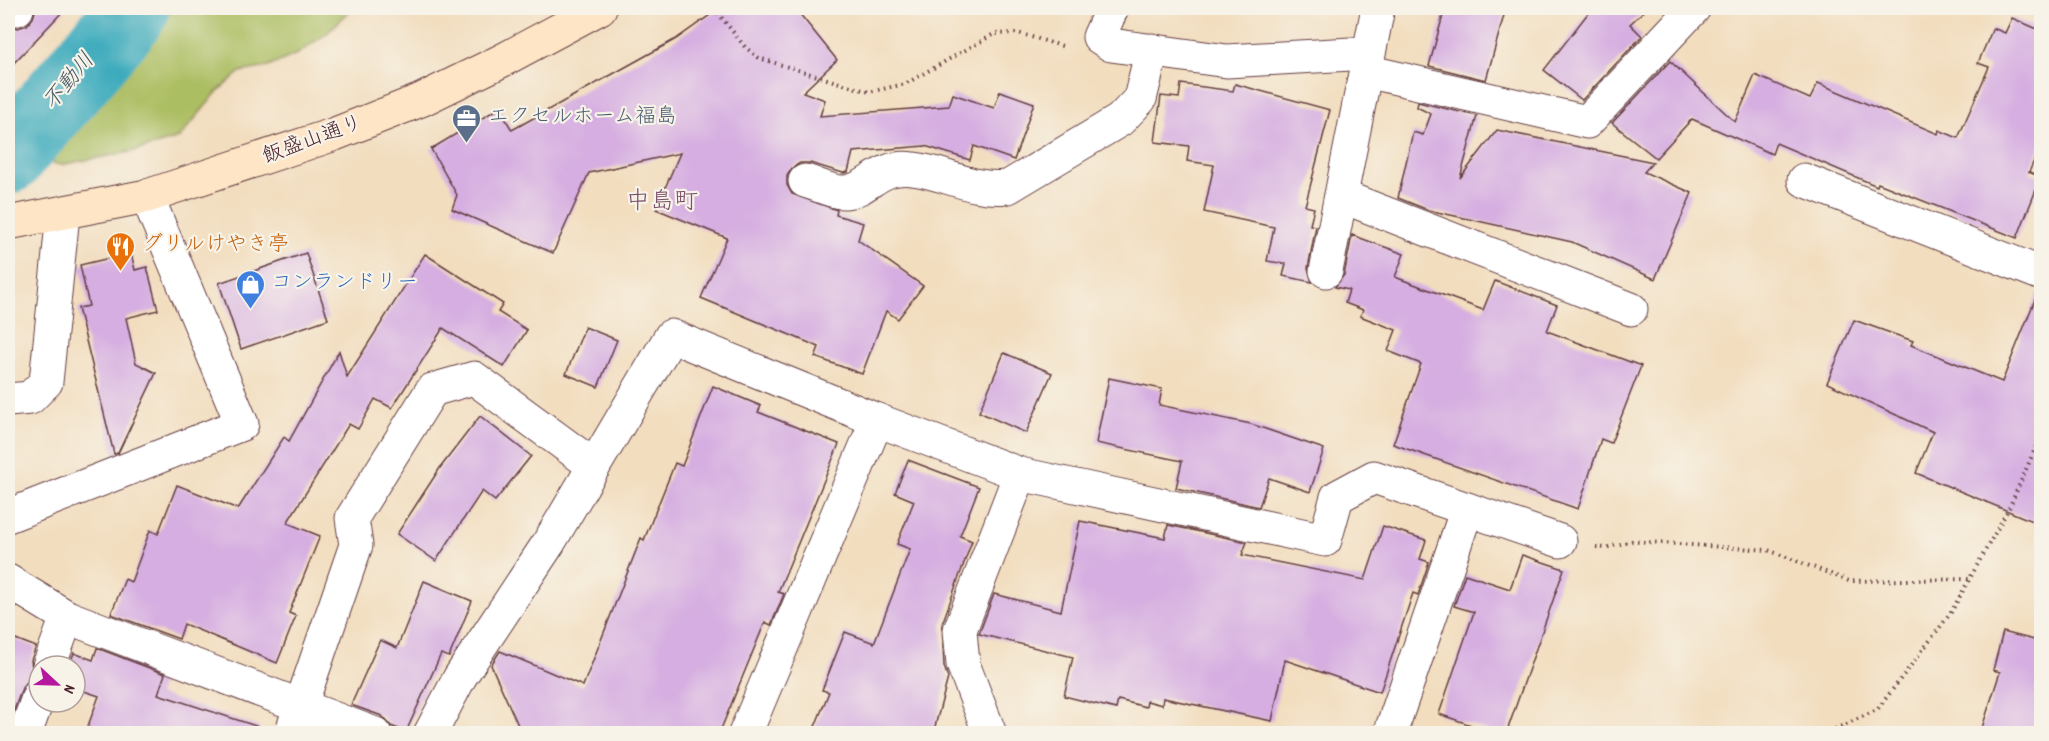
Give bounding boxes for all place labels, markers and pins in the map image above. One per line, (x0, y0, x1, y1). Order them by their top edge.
office icon: エクセルホーム福島 (451, 102, 483, 144)
place label: エクセルホーム福島 (488, 103, 677, 133)
restaurant icon: グリルけやき亭 (105, 230, 137, 272)
place label: グリルけやき亭 (142, 231, 289, 261)
shop icon: コンランドリー (234, 268, 266, 310)
place label: コンランドリー (271, 269, 418, 299)

